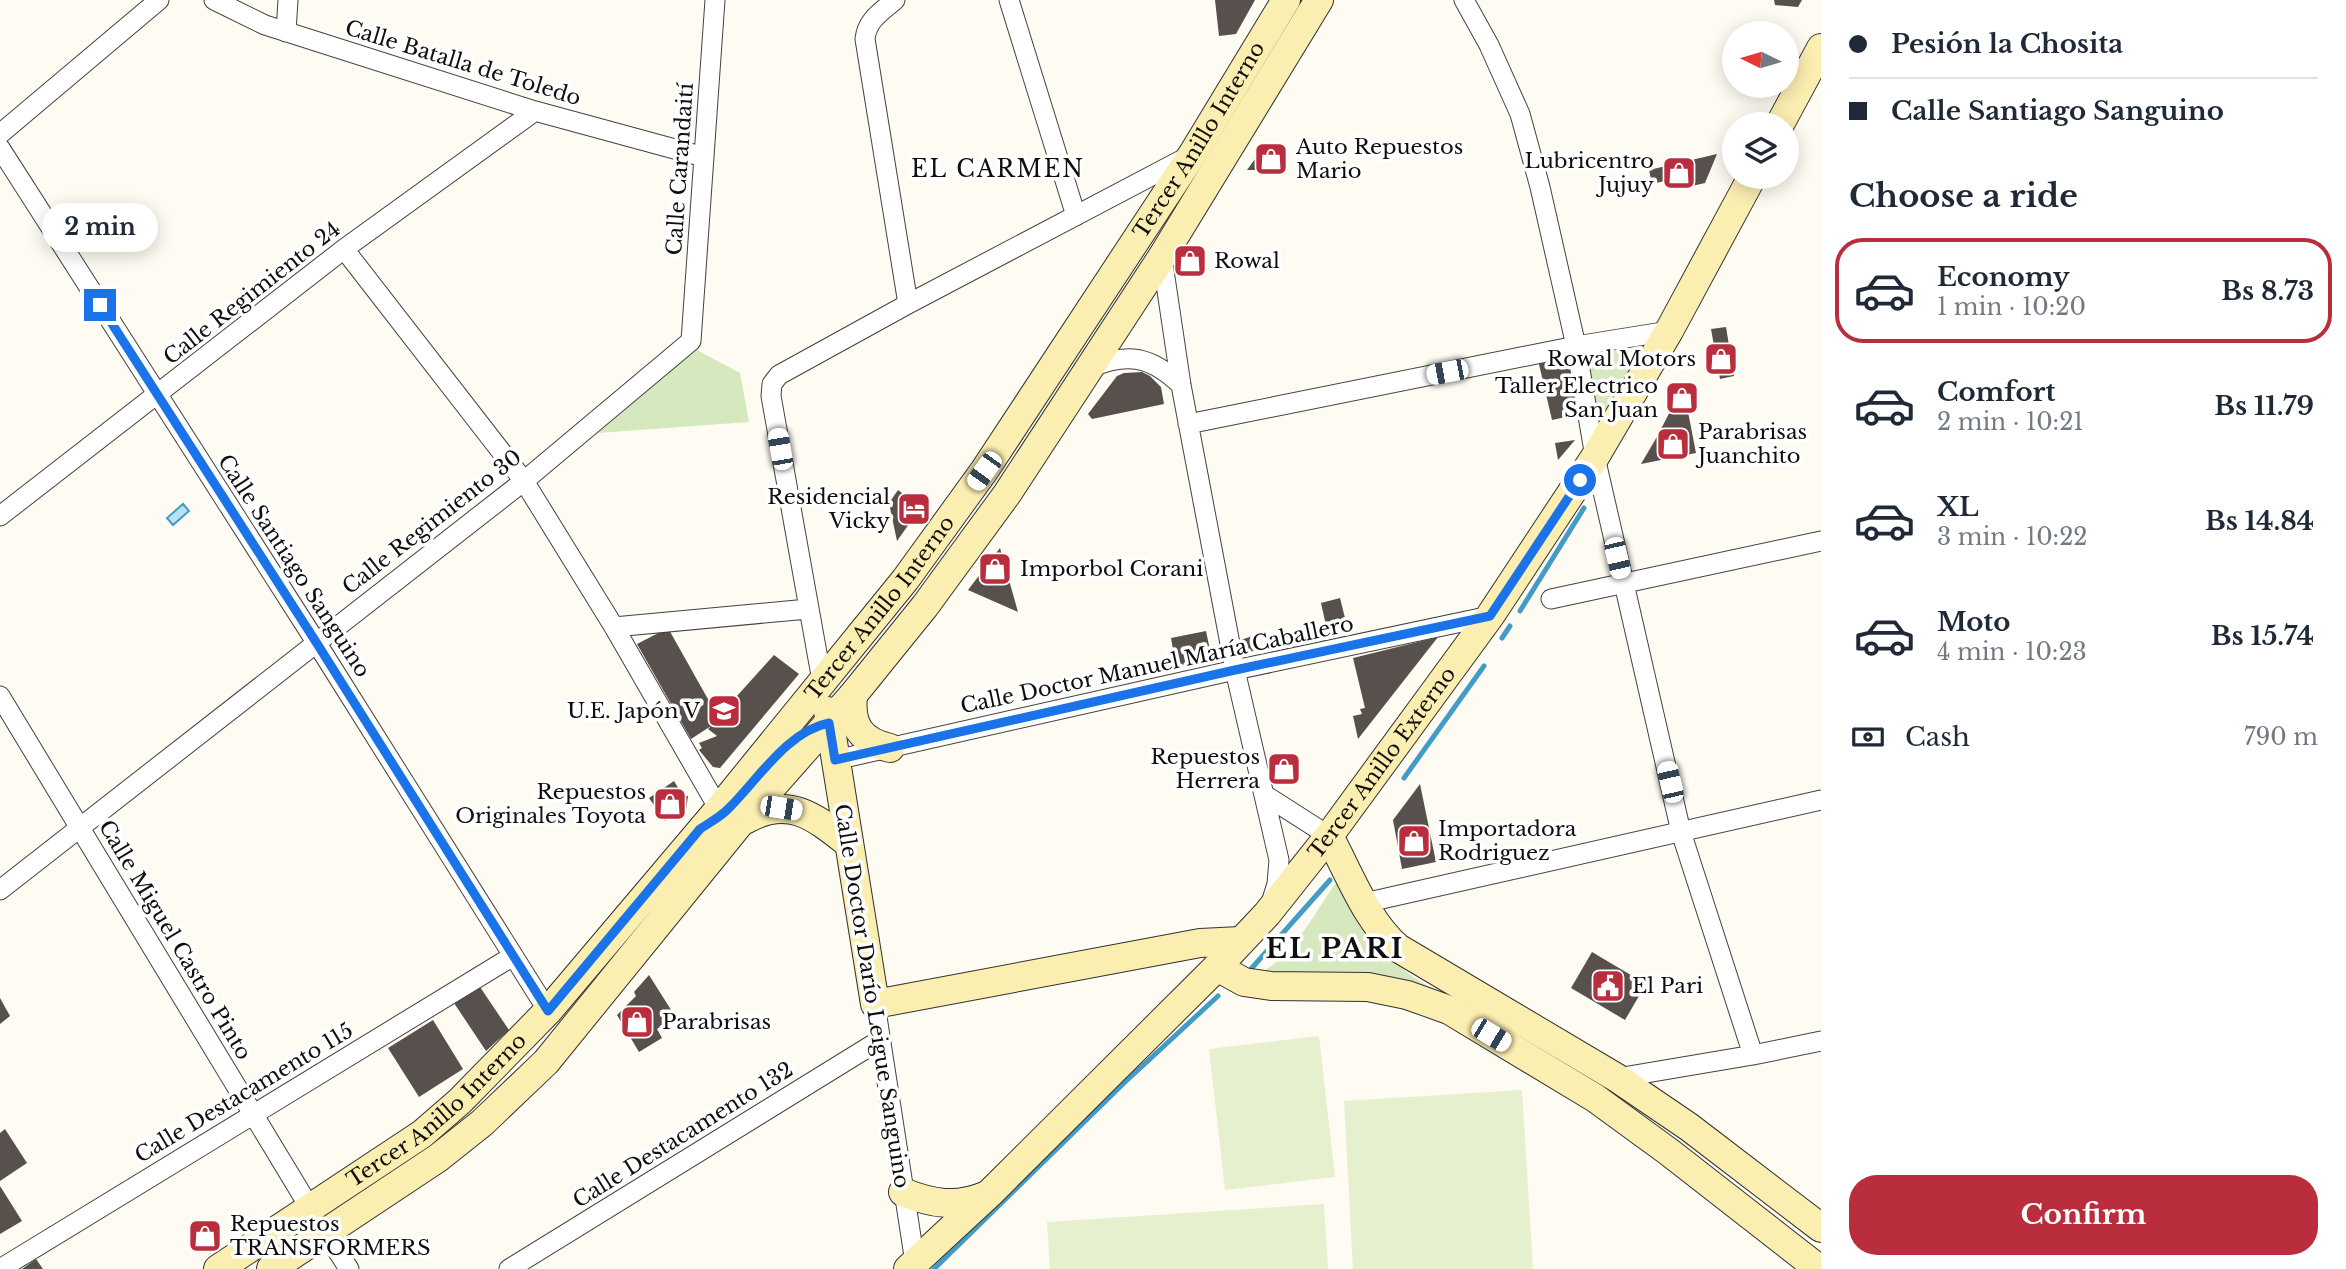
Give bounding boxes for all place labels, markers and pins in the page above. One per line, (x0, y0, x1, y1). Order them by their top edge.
place label: Auto Repuestos Mario (1295, 134, 1463, 184)
shop icon: Auto Repuestos Mario (1252, 140, 1290, 178)
place label: Lubricentro Jujuy (1525, 148, 1655, 198)
shop icon: Lubricentro Jujuy (1660, 154, 1698, 192)
shop icon: Rowal (1171, 242, 1209, 280)
place label: Rowal (1214, 248, 1280, 274)
shop icon: Rowal Motors (1702, 340, 1740, 378)
place label: Rowal Motors (1547, 346, 1696, 372)
place label: Taller Electrico San Juan (1495, 373, 1658, 423)
shop icon: Taller Electrico San Juan (1663, 379, 1701, 417)
place label: Parabrisas Juanchito (1695, 419, 1807, 469)
shop icon: Parabrisas Juanchito (1654, 425, 1692, 463)
place label: Residencial Vicky (767, 484, 891, 534)
hotel icon: Residencial Vicky (895, 490, 933, 528)
shop icon: Imporbol Corani (976, 550, 1014, 588)
place label: Imporbol Corani (1020, 556, 1203, 582)
school or university icon: U.E. Japón V (705, 692, 743, 730)
place label: U.E. Japón V (567, 698, 701, 724)
place label: Repuestos Herrera (1150, 744, 1260, 794)
shop icon: Repuestos Herrera (1265, 750, 1303, 788)
place label: Repuestos Originales Toyota (455, 779, 646, 829)
shop icon: Repuestos Originales Toyota (651, 785, 689, 823)
place label: Importadora Rodriguez (1438, 816, 1577, 866)
shop icon: Importadora Rodriguez (1395, 822, 1433, 860)
public building icon: El Pari (1589, 967, 1627, 1005)
place label: El Pari (1632, 973, 1703, 999)
shop icon: Parabrisas (618, 1003, 656, 1041)
place label: Parabrisas (662, 1009, 771, 1035)
place label: Repuestos TRANSFORMERS (230, 1211, 430, 1261)
shop icon: Repuestos TRANSFORMERS (186, 1217, 224, 1255)

